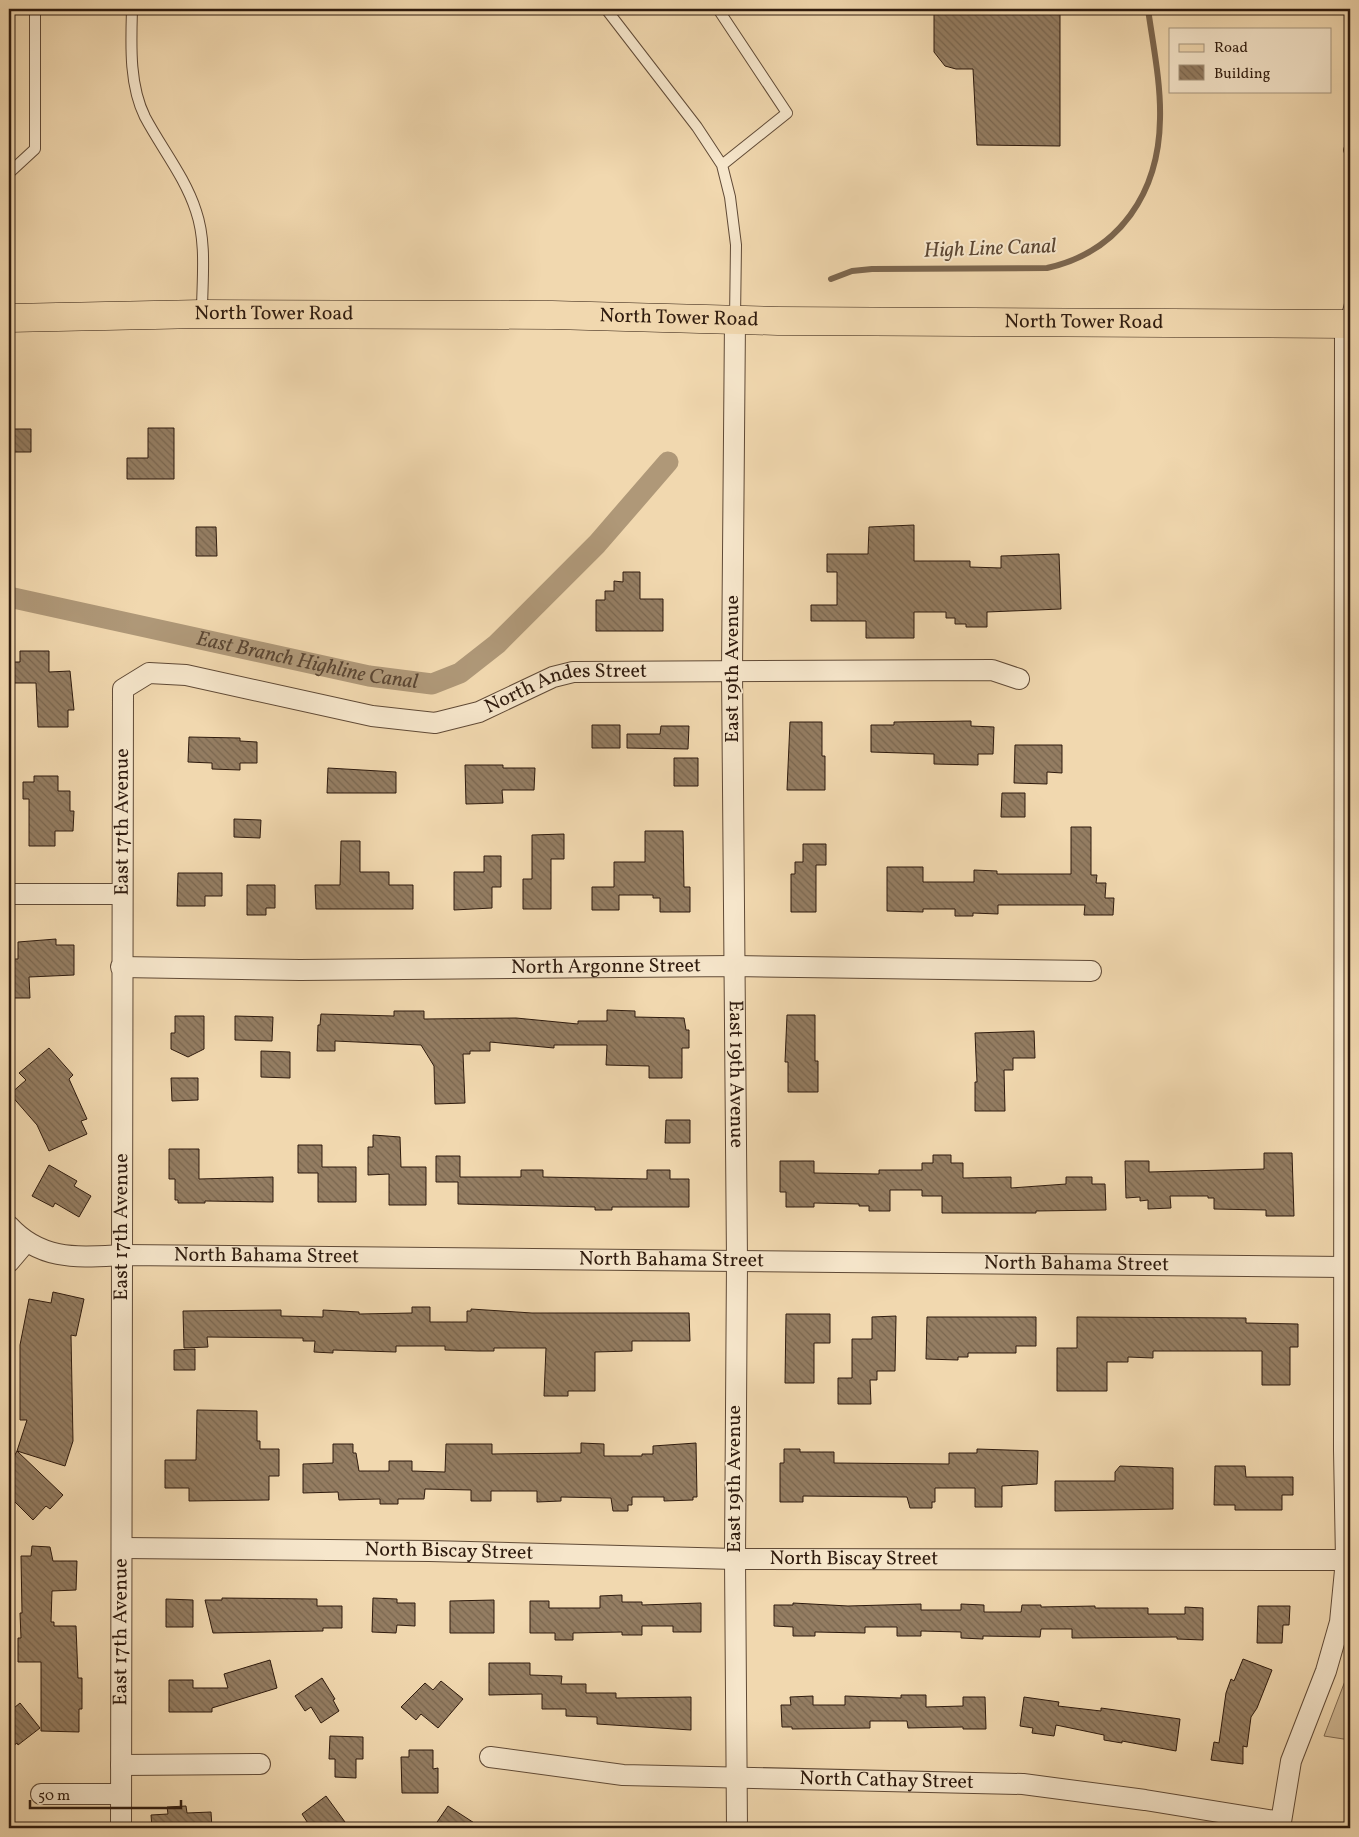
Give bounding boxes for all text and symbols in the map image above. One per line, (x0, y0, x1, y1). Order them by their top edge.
legend (1169, 28, 1332, 92)
text: Road (1214, 38, 1248, 59)
text: Building (1214, 64, 1271, 85)
water label: High Line Canal (923, 232, 1057, 266)
street label: North Tower Road (194, 300, 354, 328)
street label: North Tower Road (599, 302, 759, 334)
street label: North Tower Road (1004, 308, 1164, 337)
street label: East 19th Avenue (719, 595, 747, 743)
water label: East Branch Highline Canal (194, 624, 420, 697)
street label: North Andes Street (480, 658, 647, 721)
street label: East 17th Avenue (109, 748, 137, 896)
street label: North Argonne Street (511, 952, 701, 982)
street label: East 19th Avenue (721, 1000, 750, 1148)
street label: East 17th Avenue (108, 1153, 136, 1301)
street label: North Bahama Street (174, 1241, 359, 1271)
street label: North Bahama Street (579, 1245, 764, 1275)
street label: North Bahama Street (984, 1249, 1169, 1279)
street label: East 19th Avenue (721, 1405, 749, 1553)
street label: North Biscay Street (364, 1536, 534, 1568)
street label: North Biscay Street (769, 1545, 938, 1573)
street label: East 17th Avenue (107, 1558, 135, 1706)
street label: North Cathay Street (799, 1765, 974, 1797)
scale bar (30, 1777, 181, 1809)
text: 50 m (38, 1786, 70, 1807)

